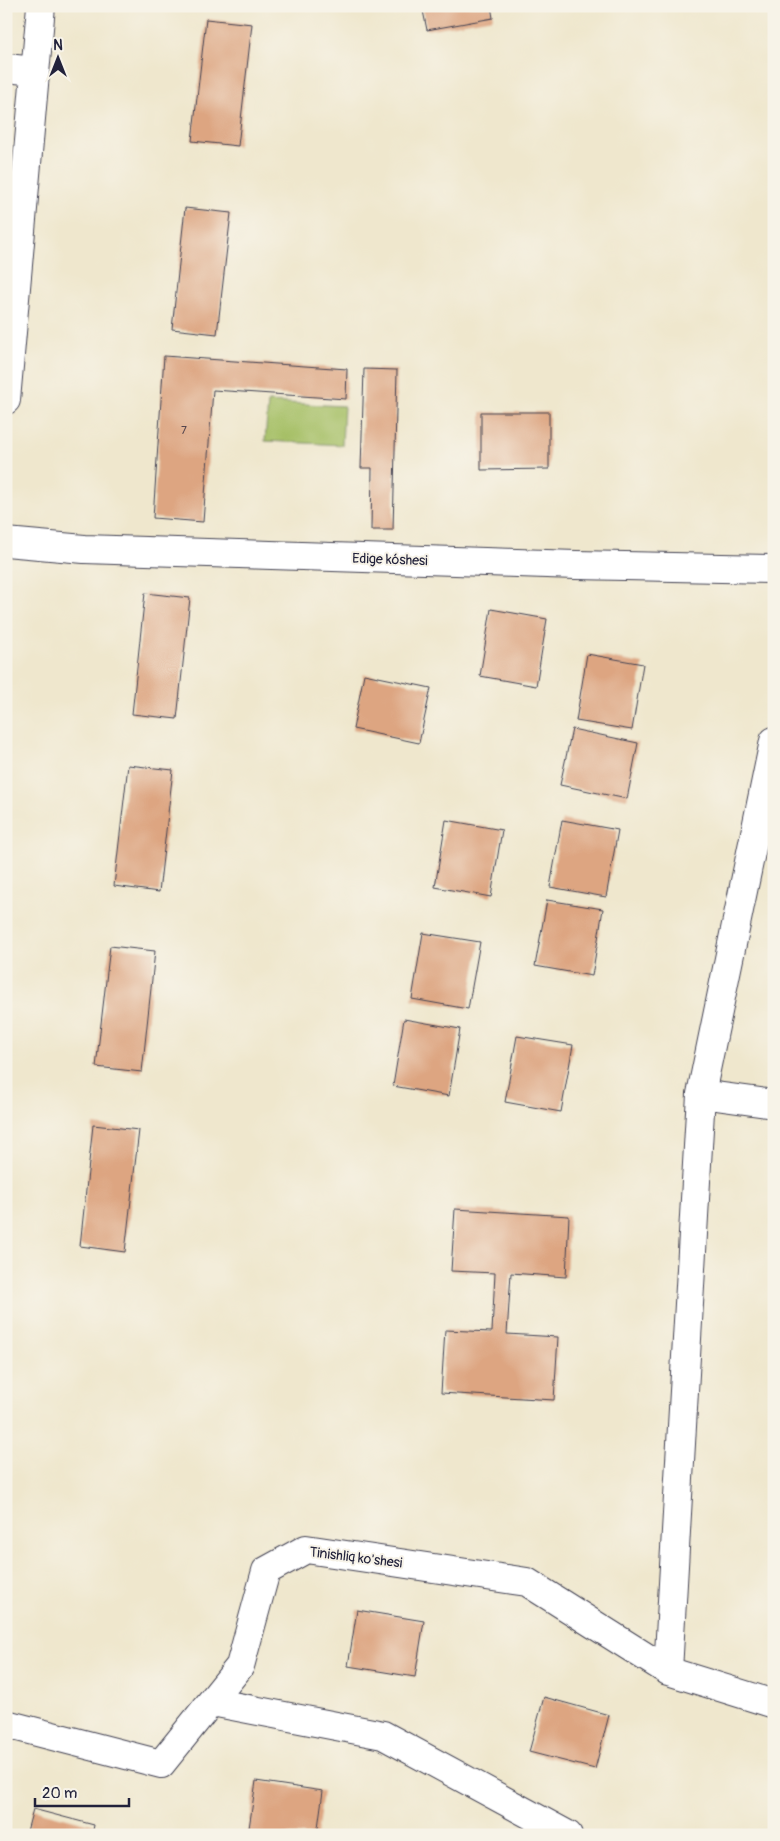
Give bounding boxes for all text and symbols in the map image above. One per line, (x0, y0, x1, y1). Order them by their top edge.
north arrow (32, 32, 82, 82)
text: N (53, 37, 63, 54)
house number: 7 (181, 424, 187, 437)
street label: Edige kóshesi (352, 550, 429, 569)
street label: Tinishliq ko'shesi (309, 1543, 404, 1572)
scale bar (35, 1776, 129, 1808)
text: 20 m (42, 1784, 77, 1803)

